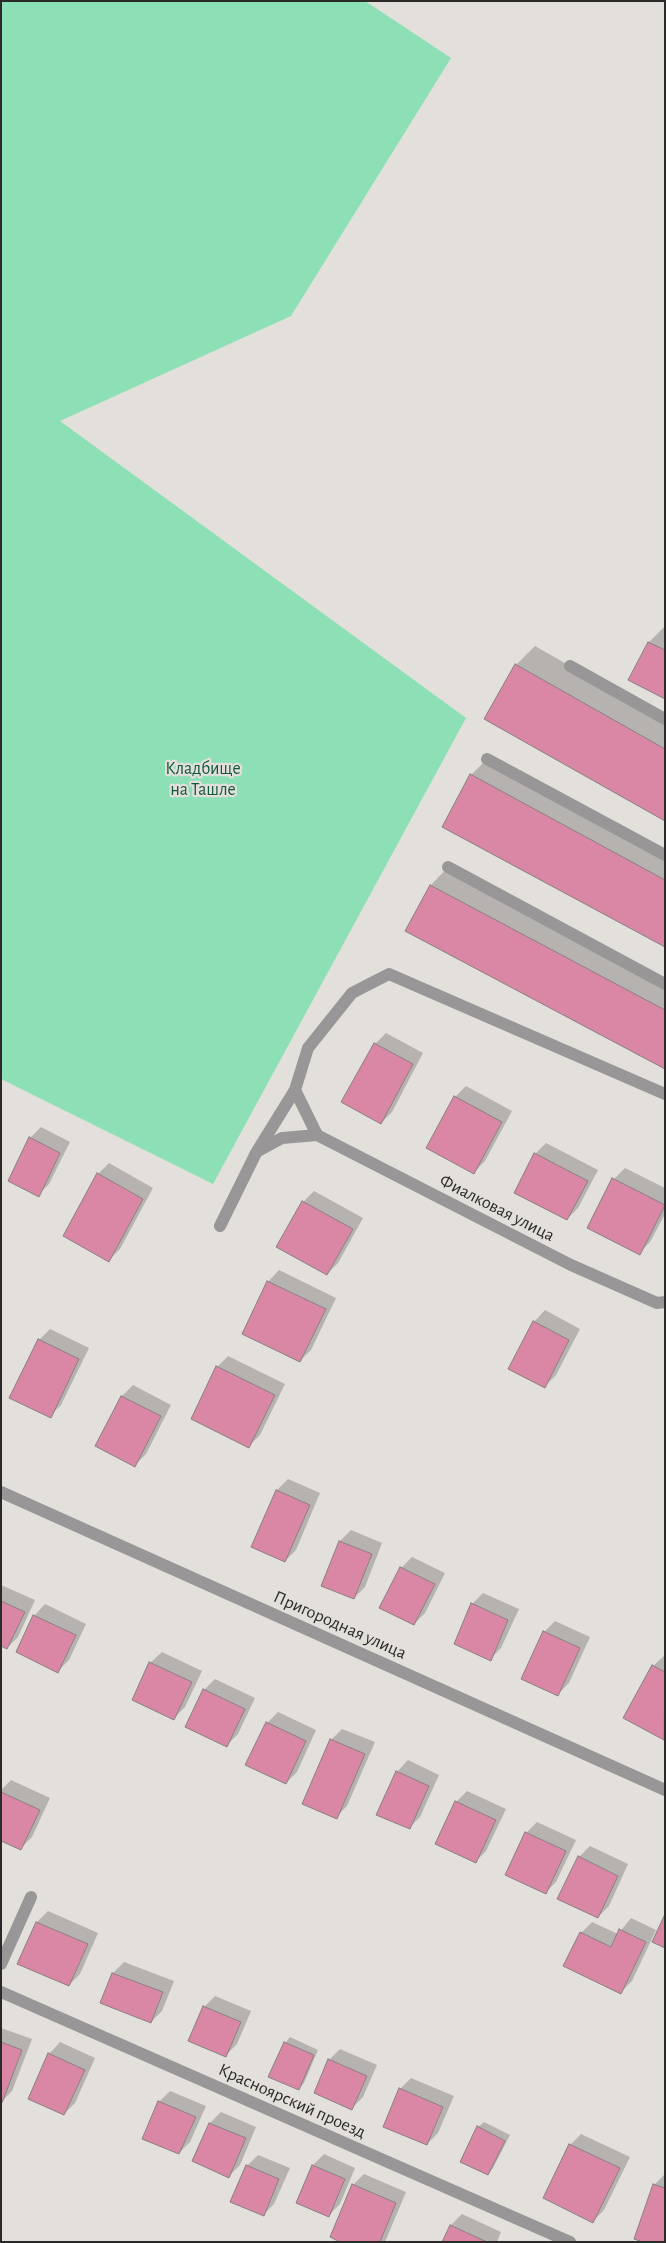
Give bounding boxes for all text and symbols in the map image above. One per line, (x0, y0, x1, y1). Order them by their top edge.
park label: Кладбище на Ташле (165, 758, 241, 801)
street label: Фиалковая улица (436, 1170, 558, 1246)
street label: Пригородная улица (270, 1586, 410, 1664)
street label: Красноярский проезд (215, 2059, 369, 2143)

